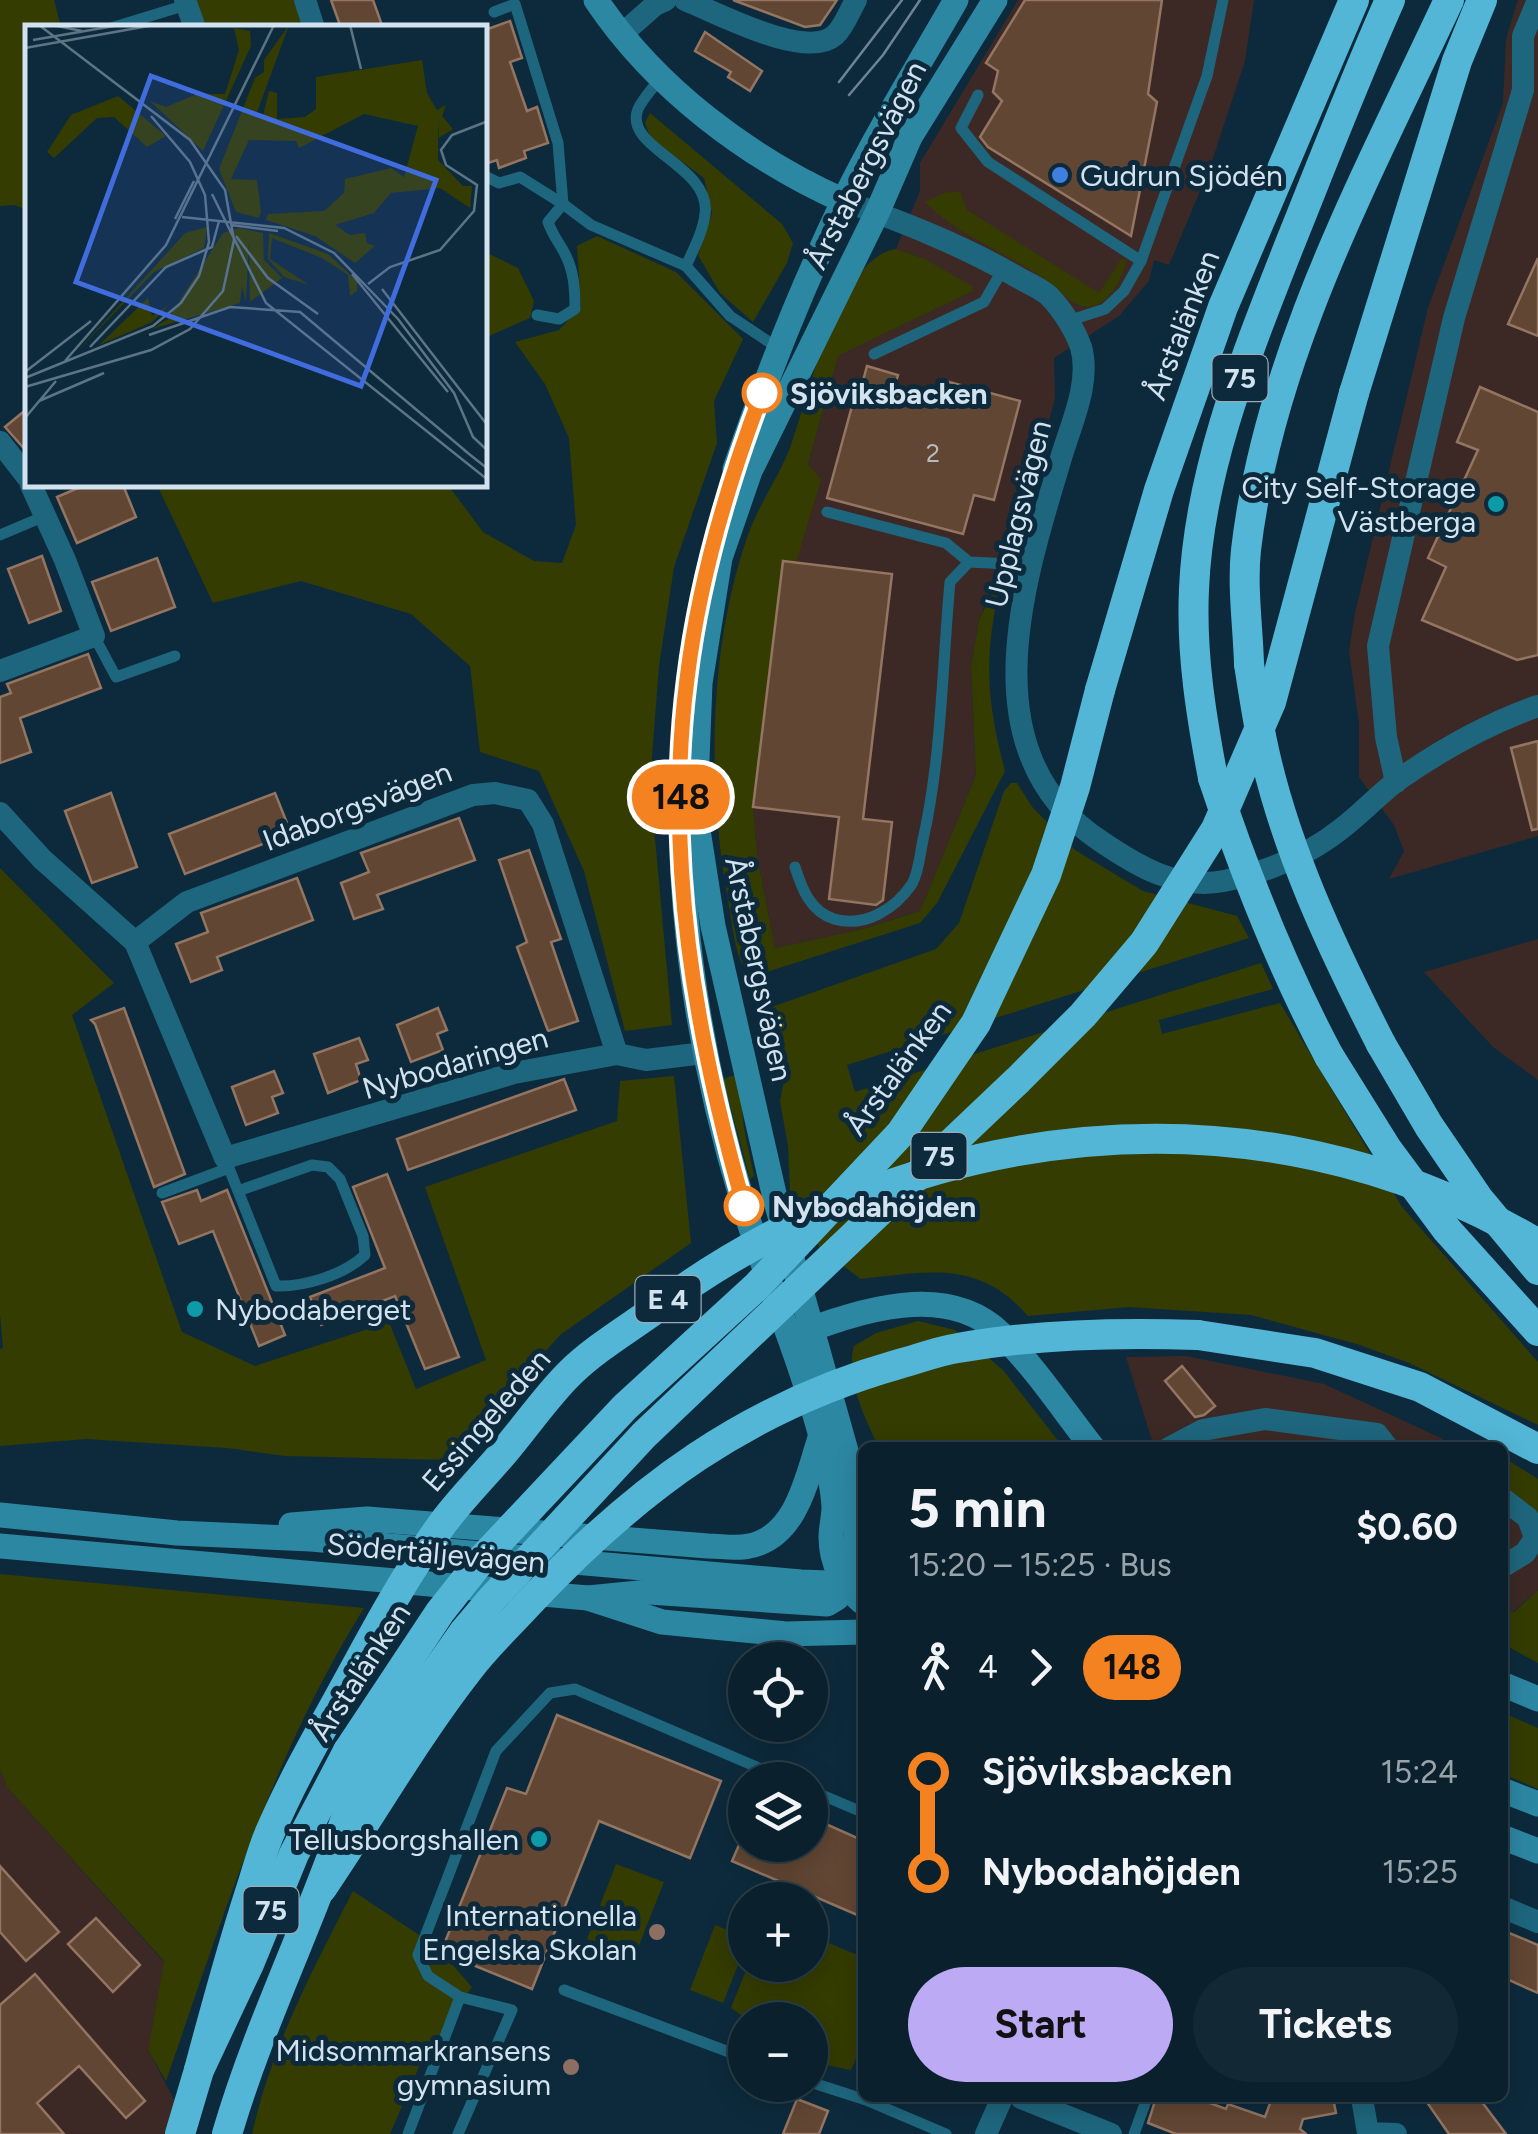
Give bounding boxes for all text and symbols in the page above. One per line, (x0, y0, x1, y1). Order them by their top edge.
inset map (25, 25, 488, 488)
street label: Årstabergsvägen (798, 55, 934, 275)
place label: Gudrun Sjödén (1080, 157, 1283, 194)
marker: Gudrun Sjödén (1049, 164, 1071, 186)
street label: Årstalänken (1137, 245, 1227, 405)
road number: 75 (1212, 355, 1268, 401)
marker: Sjöviksbacken (743, 374, 781, 412)
place label: Sjöviksbacken (790, 375, 988, 412)
street label: Upplagsvägen (977, 416, 1059, 612)
house number: 2 (926, 438, 940, 468)
place label: City Self-Storage Västberga (1241, 469, 1476, 540)
marker: City Self-Storage Västberga (1485, 493, 1507, 515)
street label: Idaborgsvägen (257, 753, 457, 859)
line badge: 148 (624, 764, 738, 830)
text: 148 (652, 776, 710, 818)
street label: Årstabergsvägen (717, 853, 801, 1085)
street label: Årstalänken (837, 994, 959, 1142)
street label: Nybodaringen (358, 1019, 552, 1107)
road number: 75 (912, 1133, 966, 1179)
marker: Nybodahöjden (725, 1187, 763, 1225)
place label: Nybodahöjden (772, 1188, 976, 1225)
road number: E 4 (636, 1276, 700, 1322)
place label: Nybodaberget (215, 1291, 411, 1328)
marker: Nybodaberget (184, 1298, 206, 1320)
street label: Essingeleden (414, 1341, 558, 1499)
text: 5 min (908, 1475, 1047, 1541)
text: $0.60 (1356, 1504, 1458, 1550)
street label: Södertäljevägen (325, 1525, 547, 1581)
text: 15:20 – 15:25 · Bus (908, 1546, 1172, 1584)
street label: Årstalänken (302, 1596, 418, 1748)
icon: walk (908, 1640, 963, 1695)
icon: forward (1013, 1640, 1068, 1695)
map controls (728, 1642, 828, 2102)
button: locate (728, 1642, 828, 1742)
text: 148 (1103, 1646, 1161, 1688)
text: 4 (978, 1648, 998, 1686)
text: Sjöviksbacken (982, 1749, 1232, 1795)
text: 15:24 (1381, 1753, 1458, 1791)
button: layers (728, 1762, 828, 1862)
place label: Tellusborgshallen (289, 1821, 519, 1858)
marker: Tellusborgshallen (528, 1828, 550, 1850)
text: Nybodahöjden (982, 1849, 1241, 1895)
text: 15:25 (1382, 1853, 1458, 1891)
button: + (728, 1882, 828, 1982)
road number: 75 (244, 1887, 298, 1933)
place label: Internationella Engelska Skolan (422, 1897, 637, 1968)
marker: Internationella Engelska Skolan (646, 1921, 668, 1943)
button: Start (908, 1967, 1173, 2082)
button: Tickets (1193, 1967, 1458, 2082)
button: − (728, 2002, 828, 2102)
place label: Midsommarkransens gymnasium (275, 2032, 551, 2103)
marker: Midsommarkransens gymnasium (560, 2056, 582, 2078)

